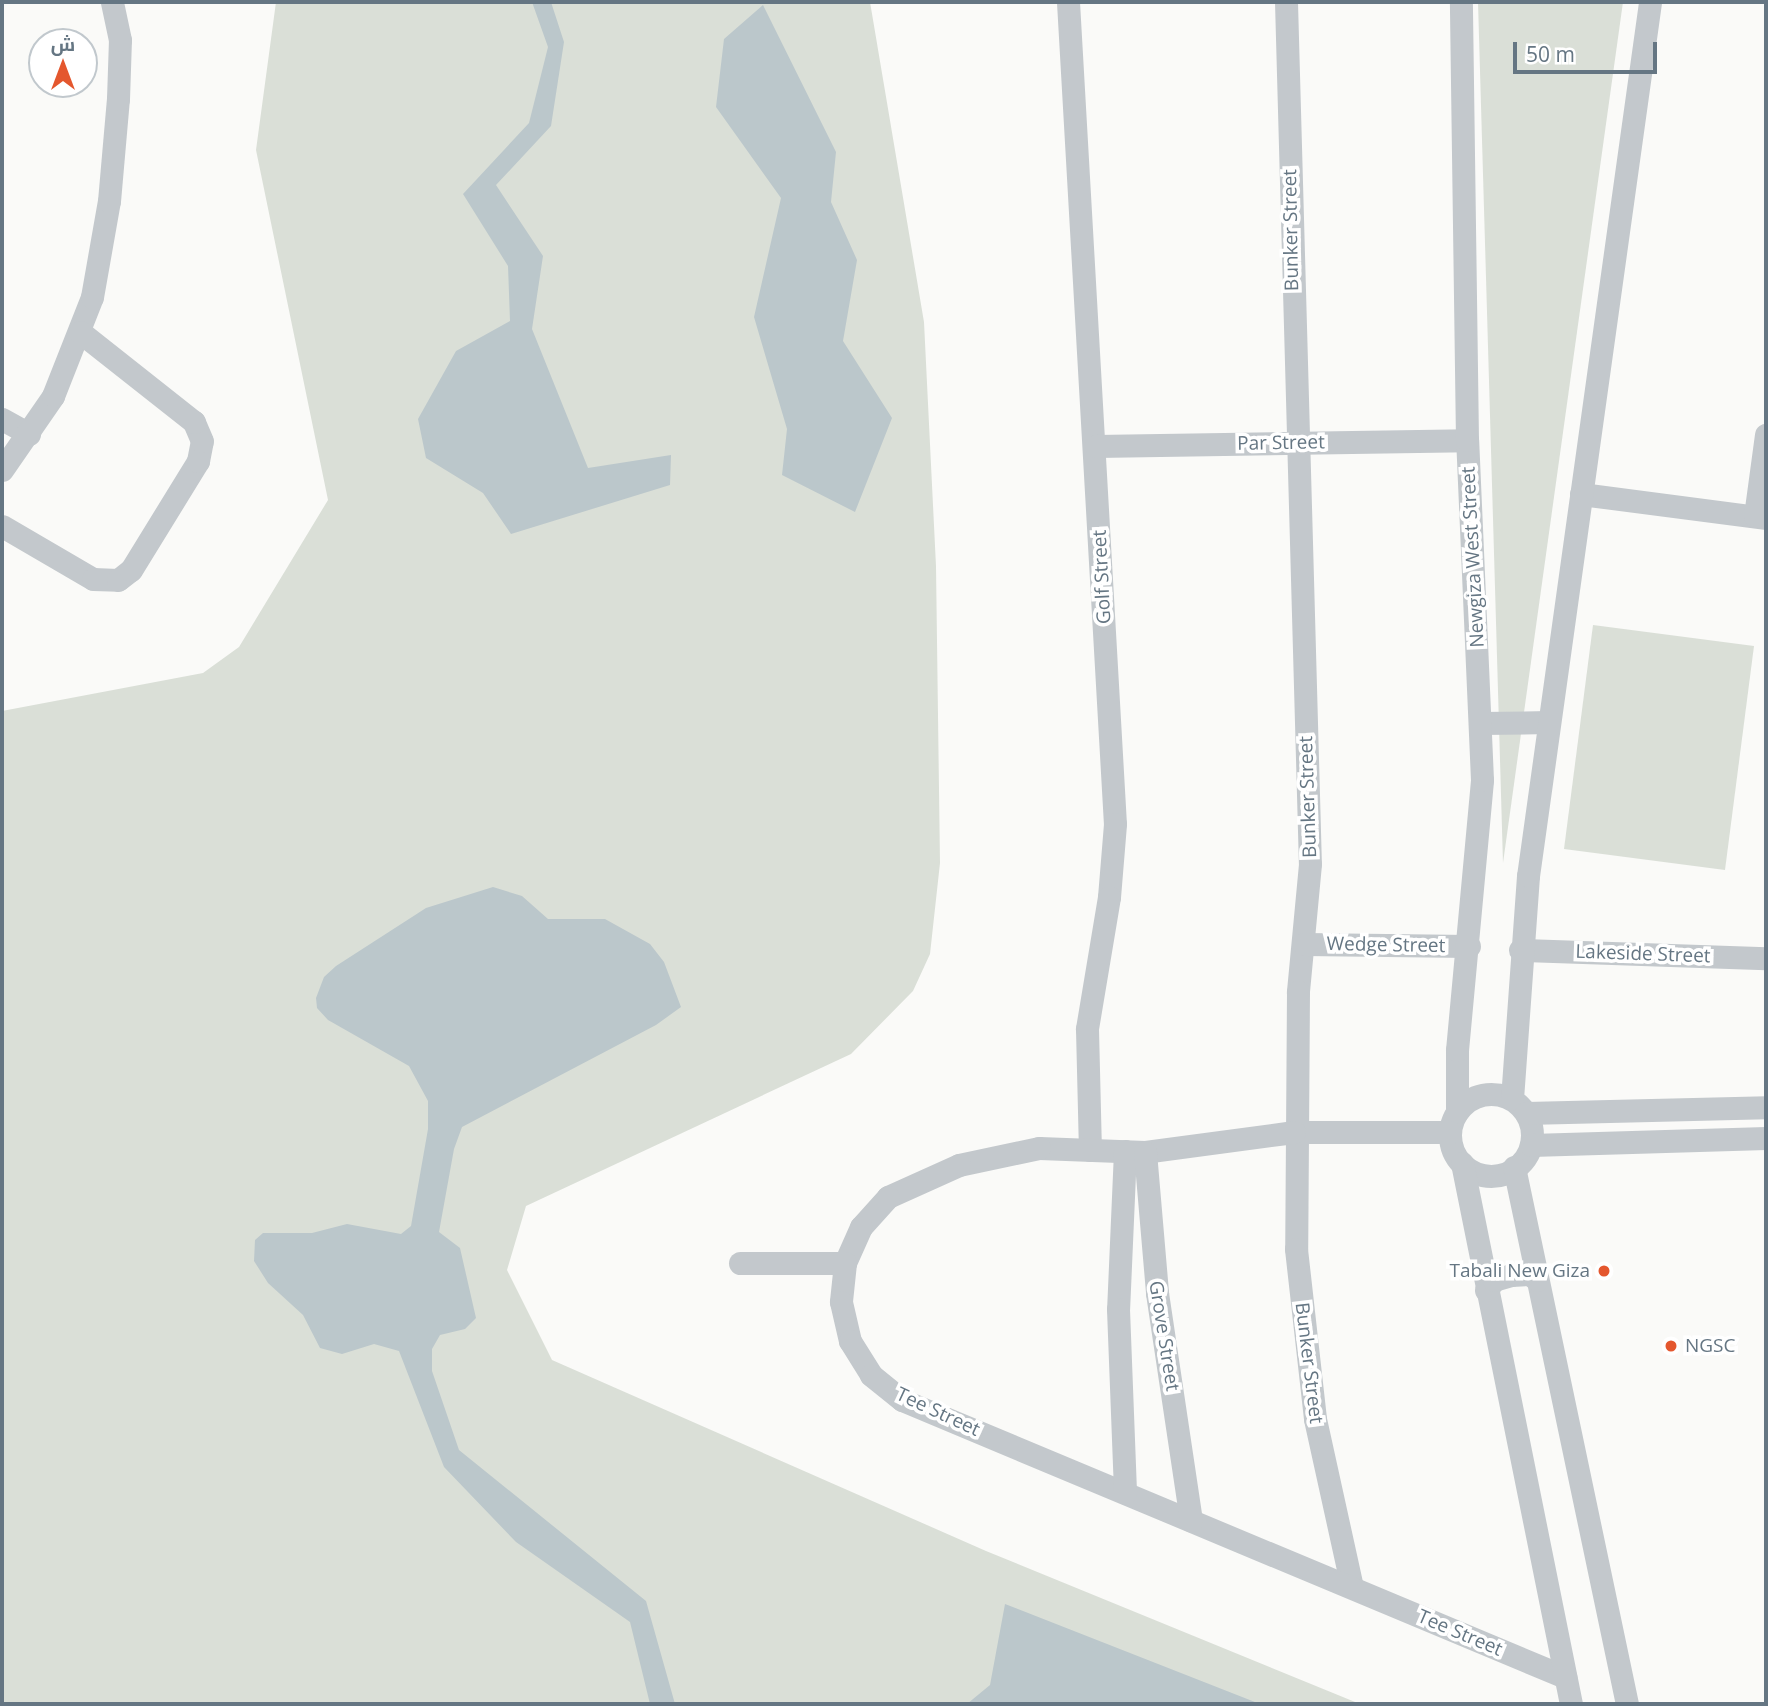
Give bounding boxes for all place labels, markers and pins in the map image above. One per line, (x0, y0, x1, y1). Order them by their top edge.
place label: Tabali New Giza (1450, 1260, 1590, 1282)
marker: Tabali New Giza (1596, 1263, 1612, 1279)
place label: NGSC (1685, 1335, 1736, 1357)
marker: NGSC (1663, 1338, 1679, 1354)

